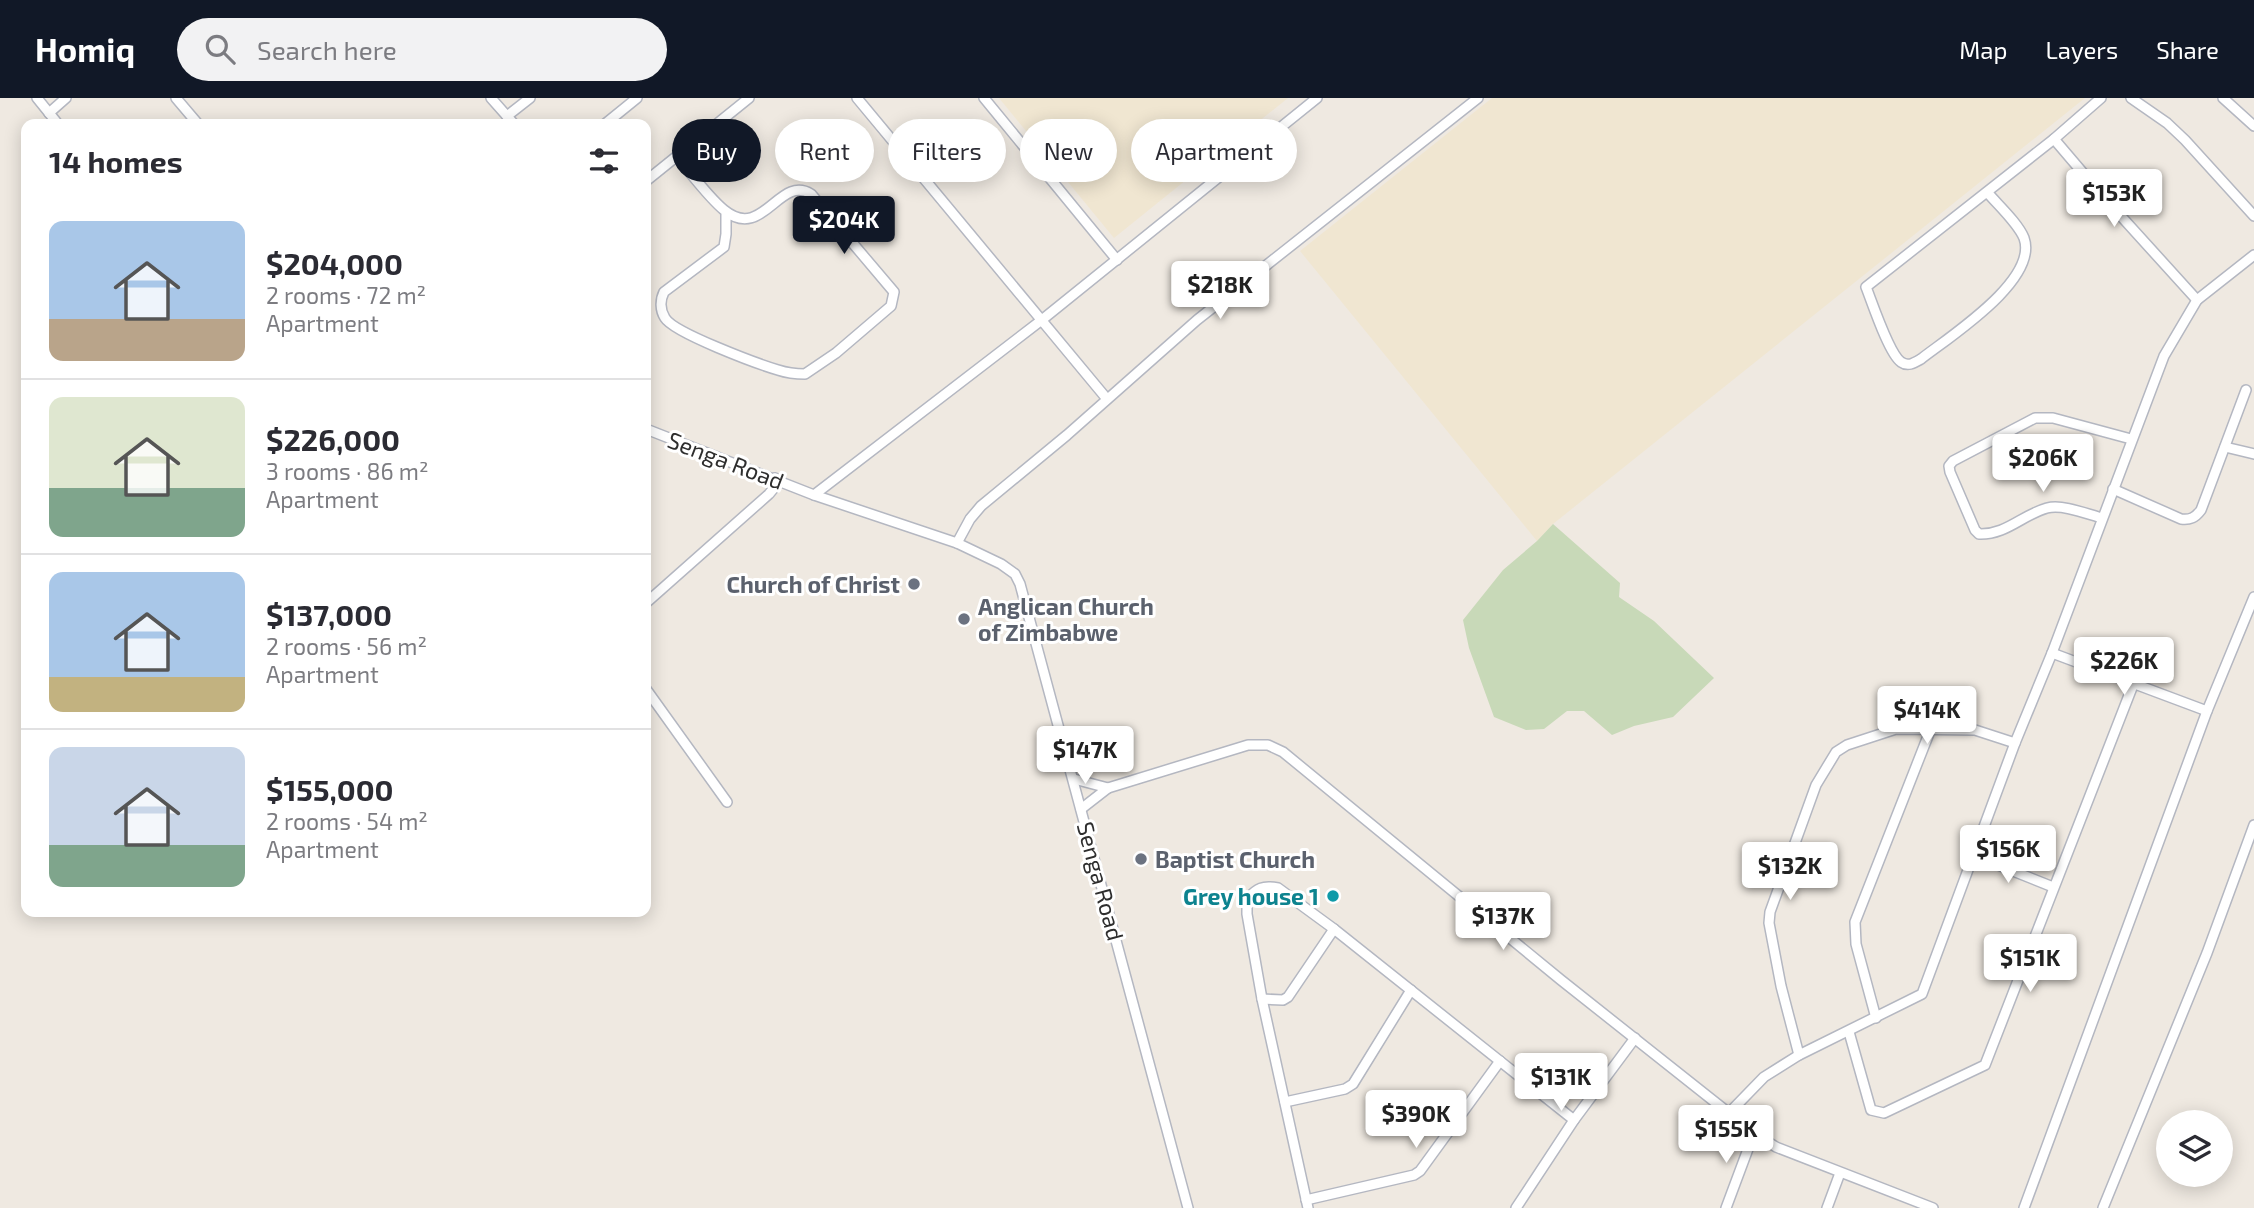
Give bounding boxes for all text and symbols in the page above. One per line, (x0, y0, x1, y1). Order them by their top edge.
search box (177, 18, 667, 81)
text: Homiq (35, 29, 135, 69)
icon: search (201, 30, 239, 68)
text: Search here (257, 34, 397, 65)
text: Map (1959, 35, 2007, 64)
text: Layers (2045, 35, 2118, 64)
text: Share (2156, 35, 2219, 64)
chip: Buy (672, 119, 761, 182)
chip: Rent (775, 119, 874, 182)
chip: Filters (888, 119, 1006, 182)
chip: New (1020, 119, 1117, 182)
chip: Apartment (1131, 119, 1297, 182)
icon: filters (585, 142, 623, 180)
text: 14 homes (49, 143, 183, 179)
pin: $153K (2065, 170, 2163, 229)
text: $153K (2082, 178, 2146, 206)
pin: $204K (795, 197, 893, 256)
text: $204K (809, 205, 879, 233)
text: $204,000 (266, 245, 403, 281)
icon: home (105, 249, 189, 333)
pin: $218K (1171, 262, 1269, 321)
text: $218K (1187, 270, 1253, 298)
text: 2 rooms · 72 m² (266, 281, 426, 309)
text: Apartment (266, 309, 379, 337)
text: $226,000 (266, 421, 400, 457)
icon: home (105, 425, 189, 509)
street label: Senga Road (664, 425, 788, 495)
pin: $206K (1994, 434, 2092, 494)
text: $206K (2008, 443, 2078, 471)
text: 3 rooms · 86 m² (266, 457, 428, 485)
text: Apartment (266, 485, 379, 513)
place label: Church of Christ (726, 570, 900, 598)
marker: Church of Christ (906, 576, 922, 592)
place label: Anglican Church of Zimbabwe (978, 592, 1154, 646)
text: $137,000 (266, 596, 392, 632)
icon: home (105, 600, 189, 684)
marker: Anglican Church of Zimbabwe (956, 611, 972, 627)
text: 2 rooms · 56 m² (266, 632, 427, 660)
pin: $226K (2075, 638, 2173, 697)
text: $226K (2090, 646, 2158, 674)
text: Apartment (266, 660, 379, 688)
pin: $414K (1878, 686, 1976, 746)
text: $414K (1893, 695, 1961, 723)
pin: $147K (1036, 726, 1134, 786)
text: $147K (1053, 735, 1117, 763)
text: $155,000 (266, 771, 394, 807)
icon: home (105, 775, 189, 859)
text: 2 rooms · 54 m² (266, 807, 428, 835)
street label: Senga Road (1072, 818, 1130, 944)
pin: $156K (1959, 826, 2057, 885)
text: $156K (1976, 834, 2040, 862)
text: Apartment (266, 835, 379, 863)
pin: $132K (1741, 842, 1839, 902)
place label: Baptist Church (1155, 845, 1315, 873)
marker: Baptist Church (1133, 851, 1149, 867)
text: $132K (1758, 851, 1822, 879)
place label: Grey house 1 (1183, 882, 1319, 910)
marker: Grey house 1 (1325, 888, 1341, 904)
pin: $137K (1454, 892, 1552, 952)
text: $137K (1471, 901, 1535, 929)
pin: $151K (1981, 934, 2079, 994)
text: $151K (2000, 943, 2060, 971)
pin: $131K (1512, 1054, 1610, 1113)
text: $131K (1531, 1062, 1591, 1090)
pin: $390K (1367, 1090, 1465, 1150)
text: $390K (1381, 1099, 1451, 1127)
pin: $155K (1677, 1105, 1775, 1165)
map controls (2156, 1110, 2233, 1187)
button: layers (2156, 1110, 2233, 1187)
text: $155K (1694, 1114, 1758, 1142)

